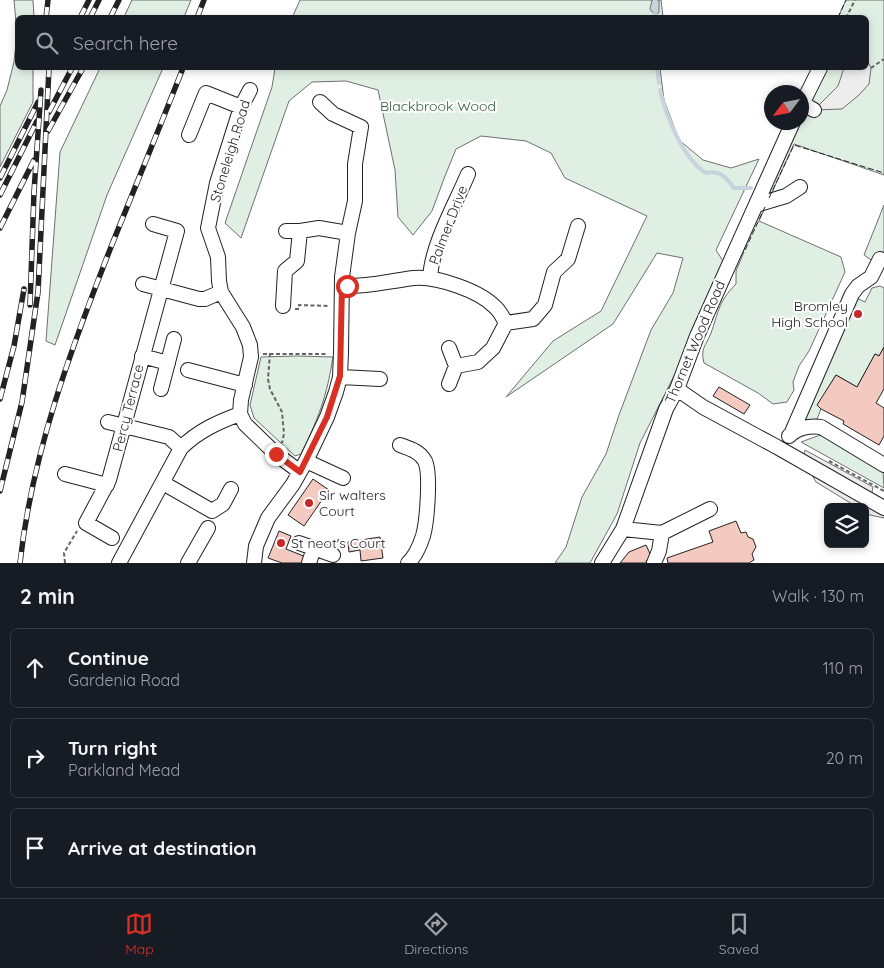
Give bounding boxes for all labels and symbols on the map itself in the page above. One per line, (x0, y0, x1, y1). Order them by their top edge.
north arrow (764, 85, 809, 130)
park label: Blackbrook Wood (380, 97, 496, 115)
street label: Stoneleigh Road (206, 98, 254, 204)
street label: Palmer Drive (425, 183, 471, 267)
route start (336, 275, 359, 298)
street label: Thornet Wood Road (661, 278, 729, 406)
place label: Bromley High School (771, 297, 848, 331)
marker: Bromley High School (852, 308, 864, 320)
street label: Percy Terrace (108, 362, 148, 453)
route end (265, 443, 288, 466)
place label: Sir walters Court (319, 486, 386, 520)
marker: Sir walters Court (303, 497, 315, 509)
place label: St neot's Court (291, 534, 386, 552)
marker: St neot's Court (275, 537, 287, 549)

